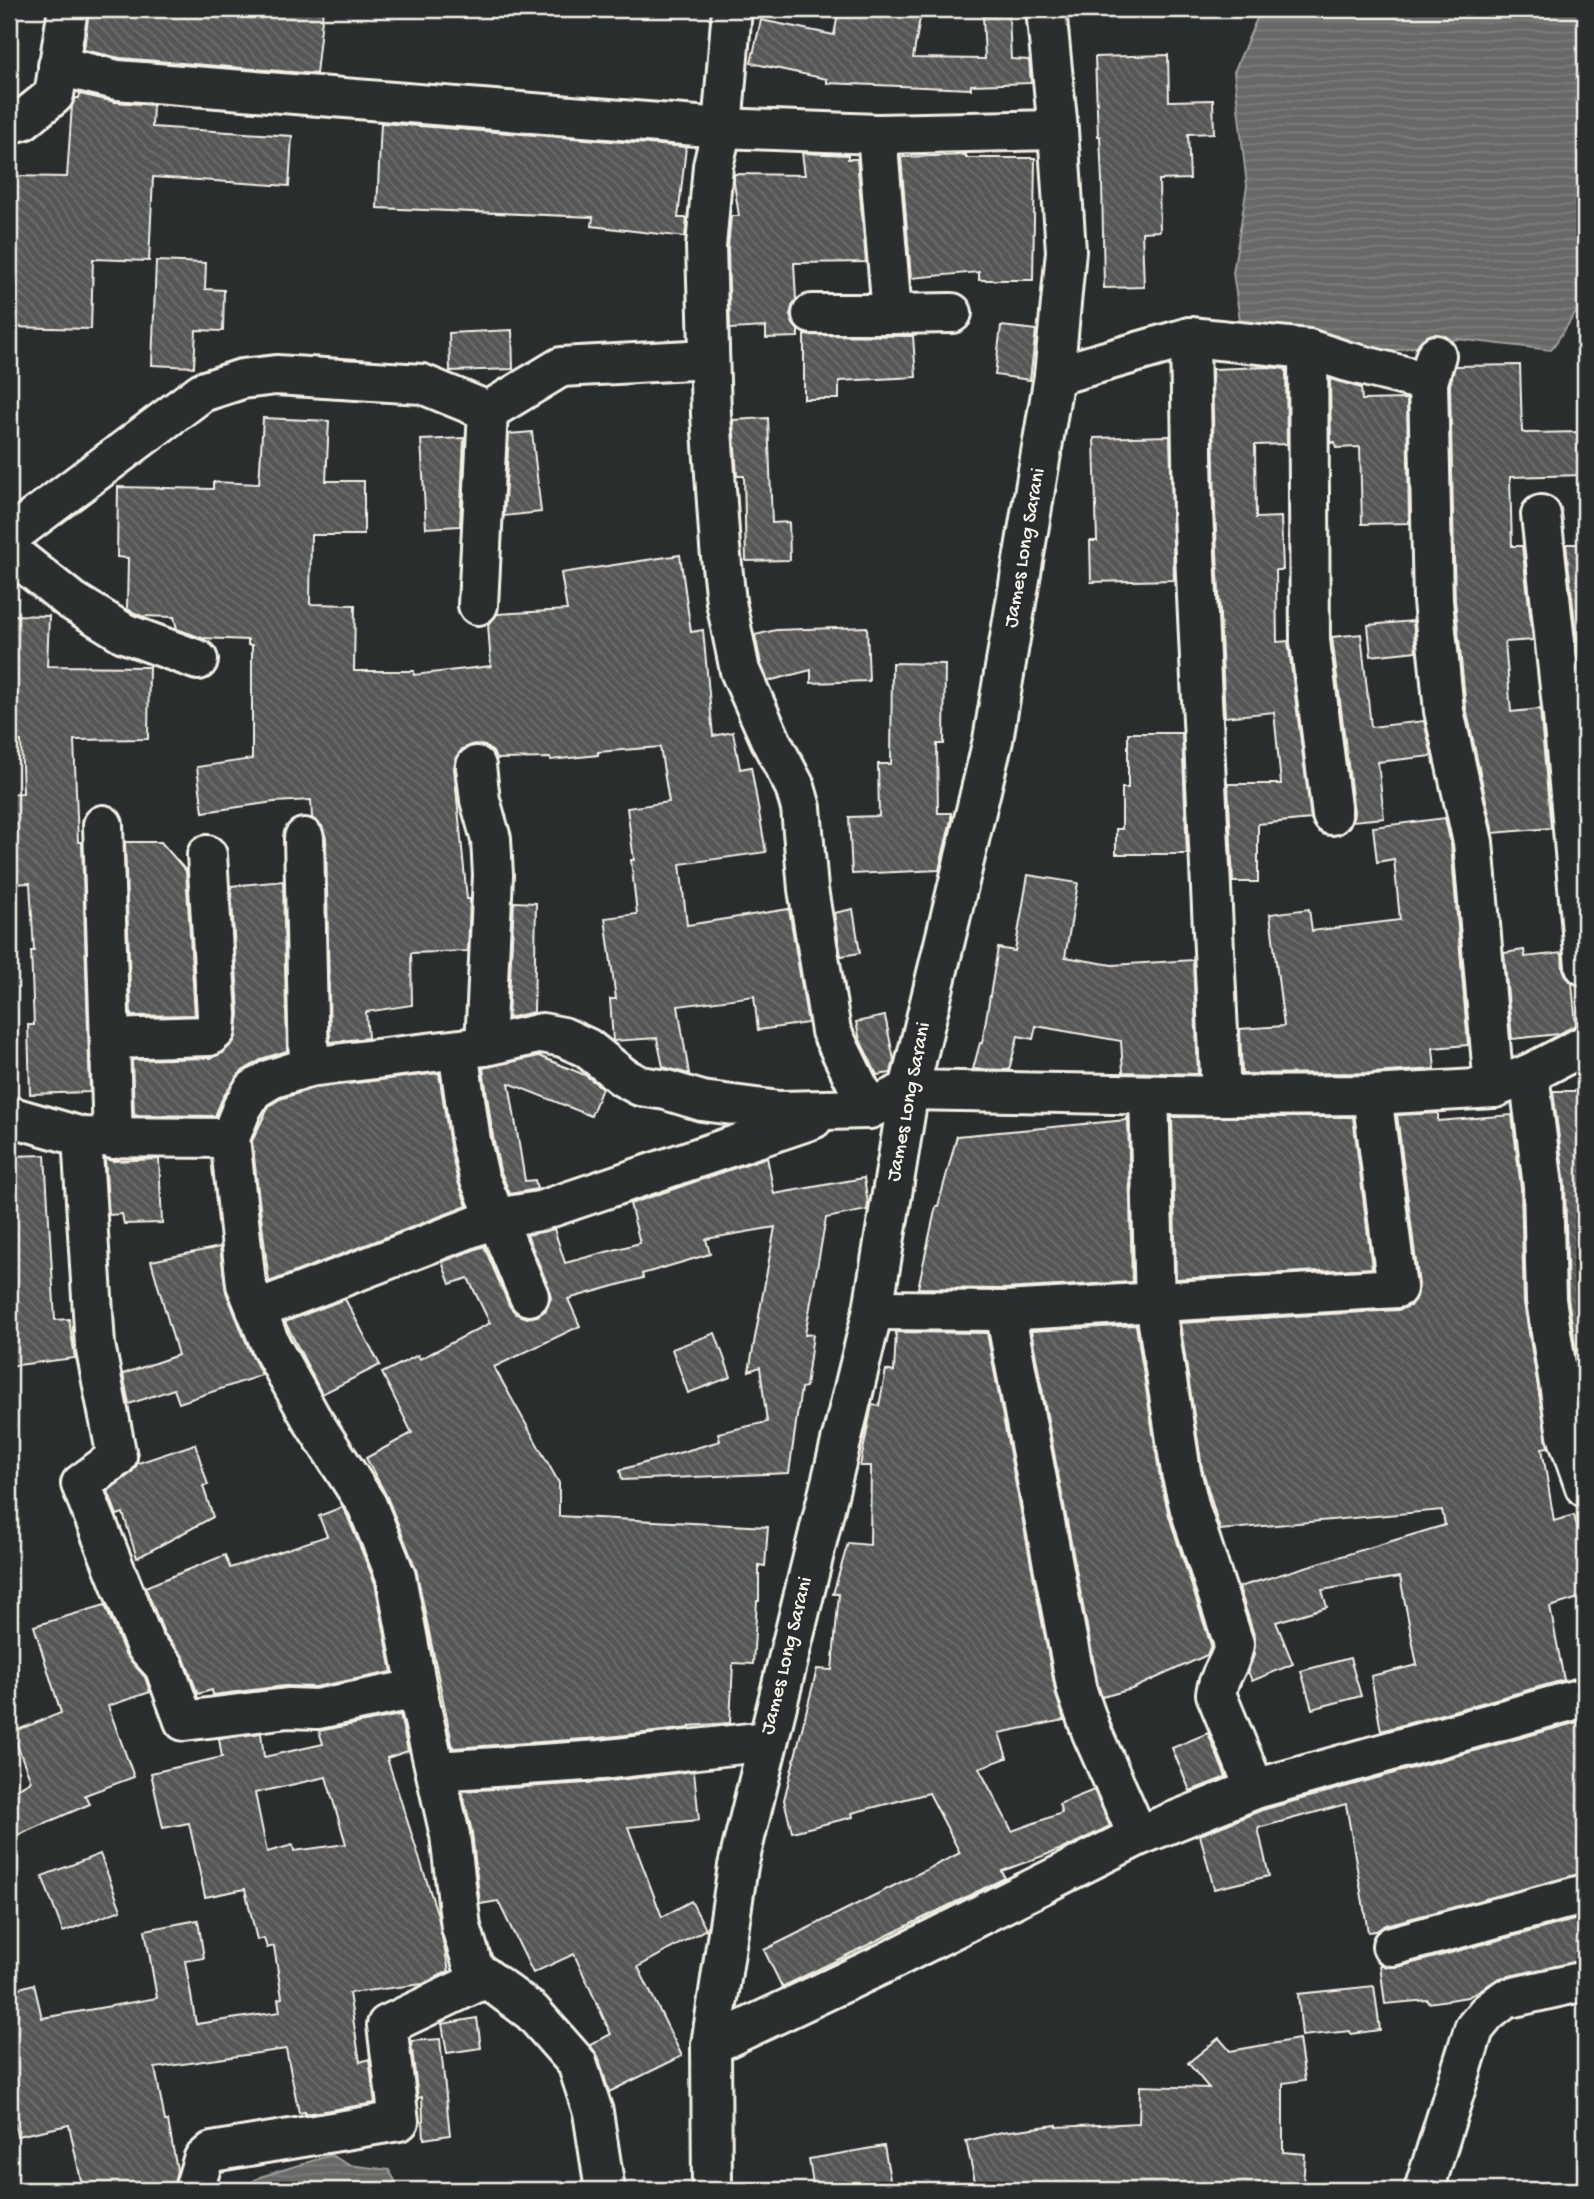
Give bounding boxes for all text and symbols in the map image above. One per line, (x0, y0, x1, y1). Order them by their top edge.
street label: James Long Sarani (1000, 466, 1052, 630)
street label: James Long Sarani (882, 1020, 938, 1184)
street label: James Long Sarani (756, 1575, 820, 1737)

